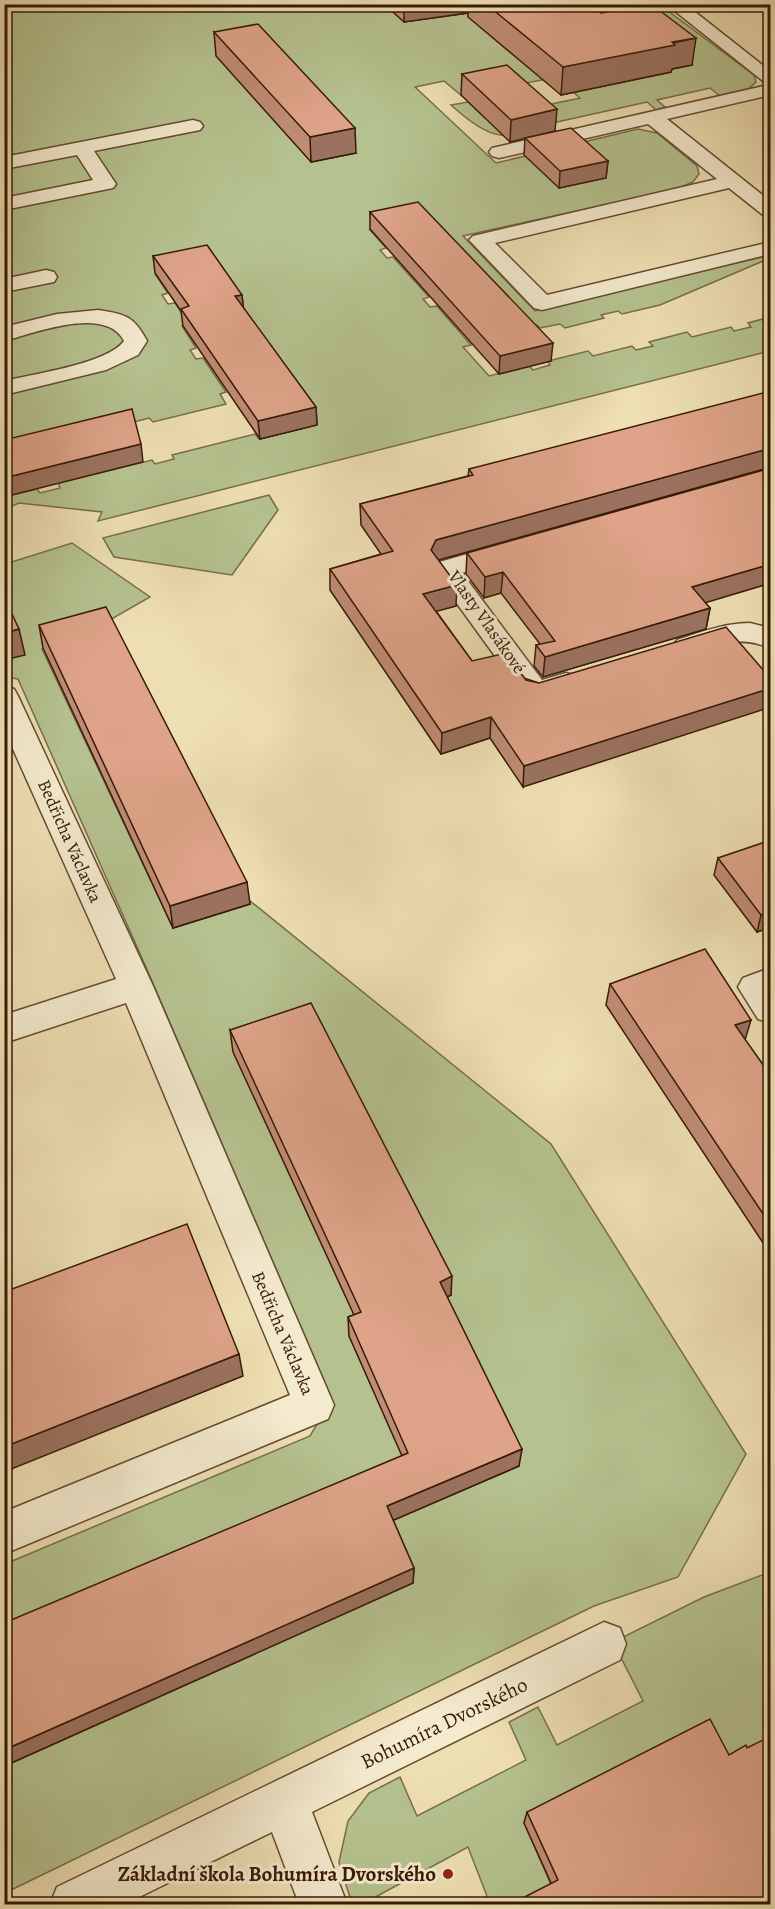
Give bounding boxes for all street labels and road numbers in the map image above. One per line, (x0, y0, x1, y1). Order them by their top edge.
street label: Vlasty Vlasákové (442, 565, 531, 678)
street label: Bedřicha Václavka (32, 776, 108, 907)
street label: Bedřicha Václavka (246, 1267, 320, 1399)
street label: Bohumíra Dvorského (356, 1670, 532, 1776)

